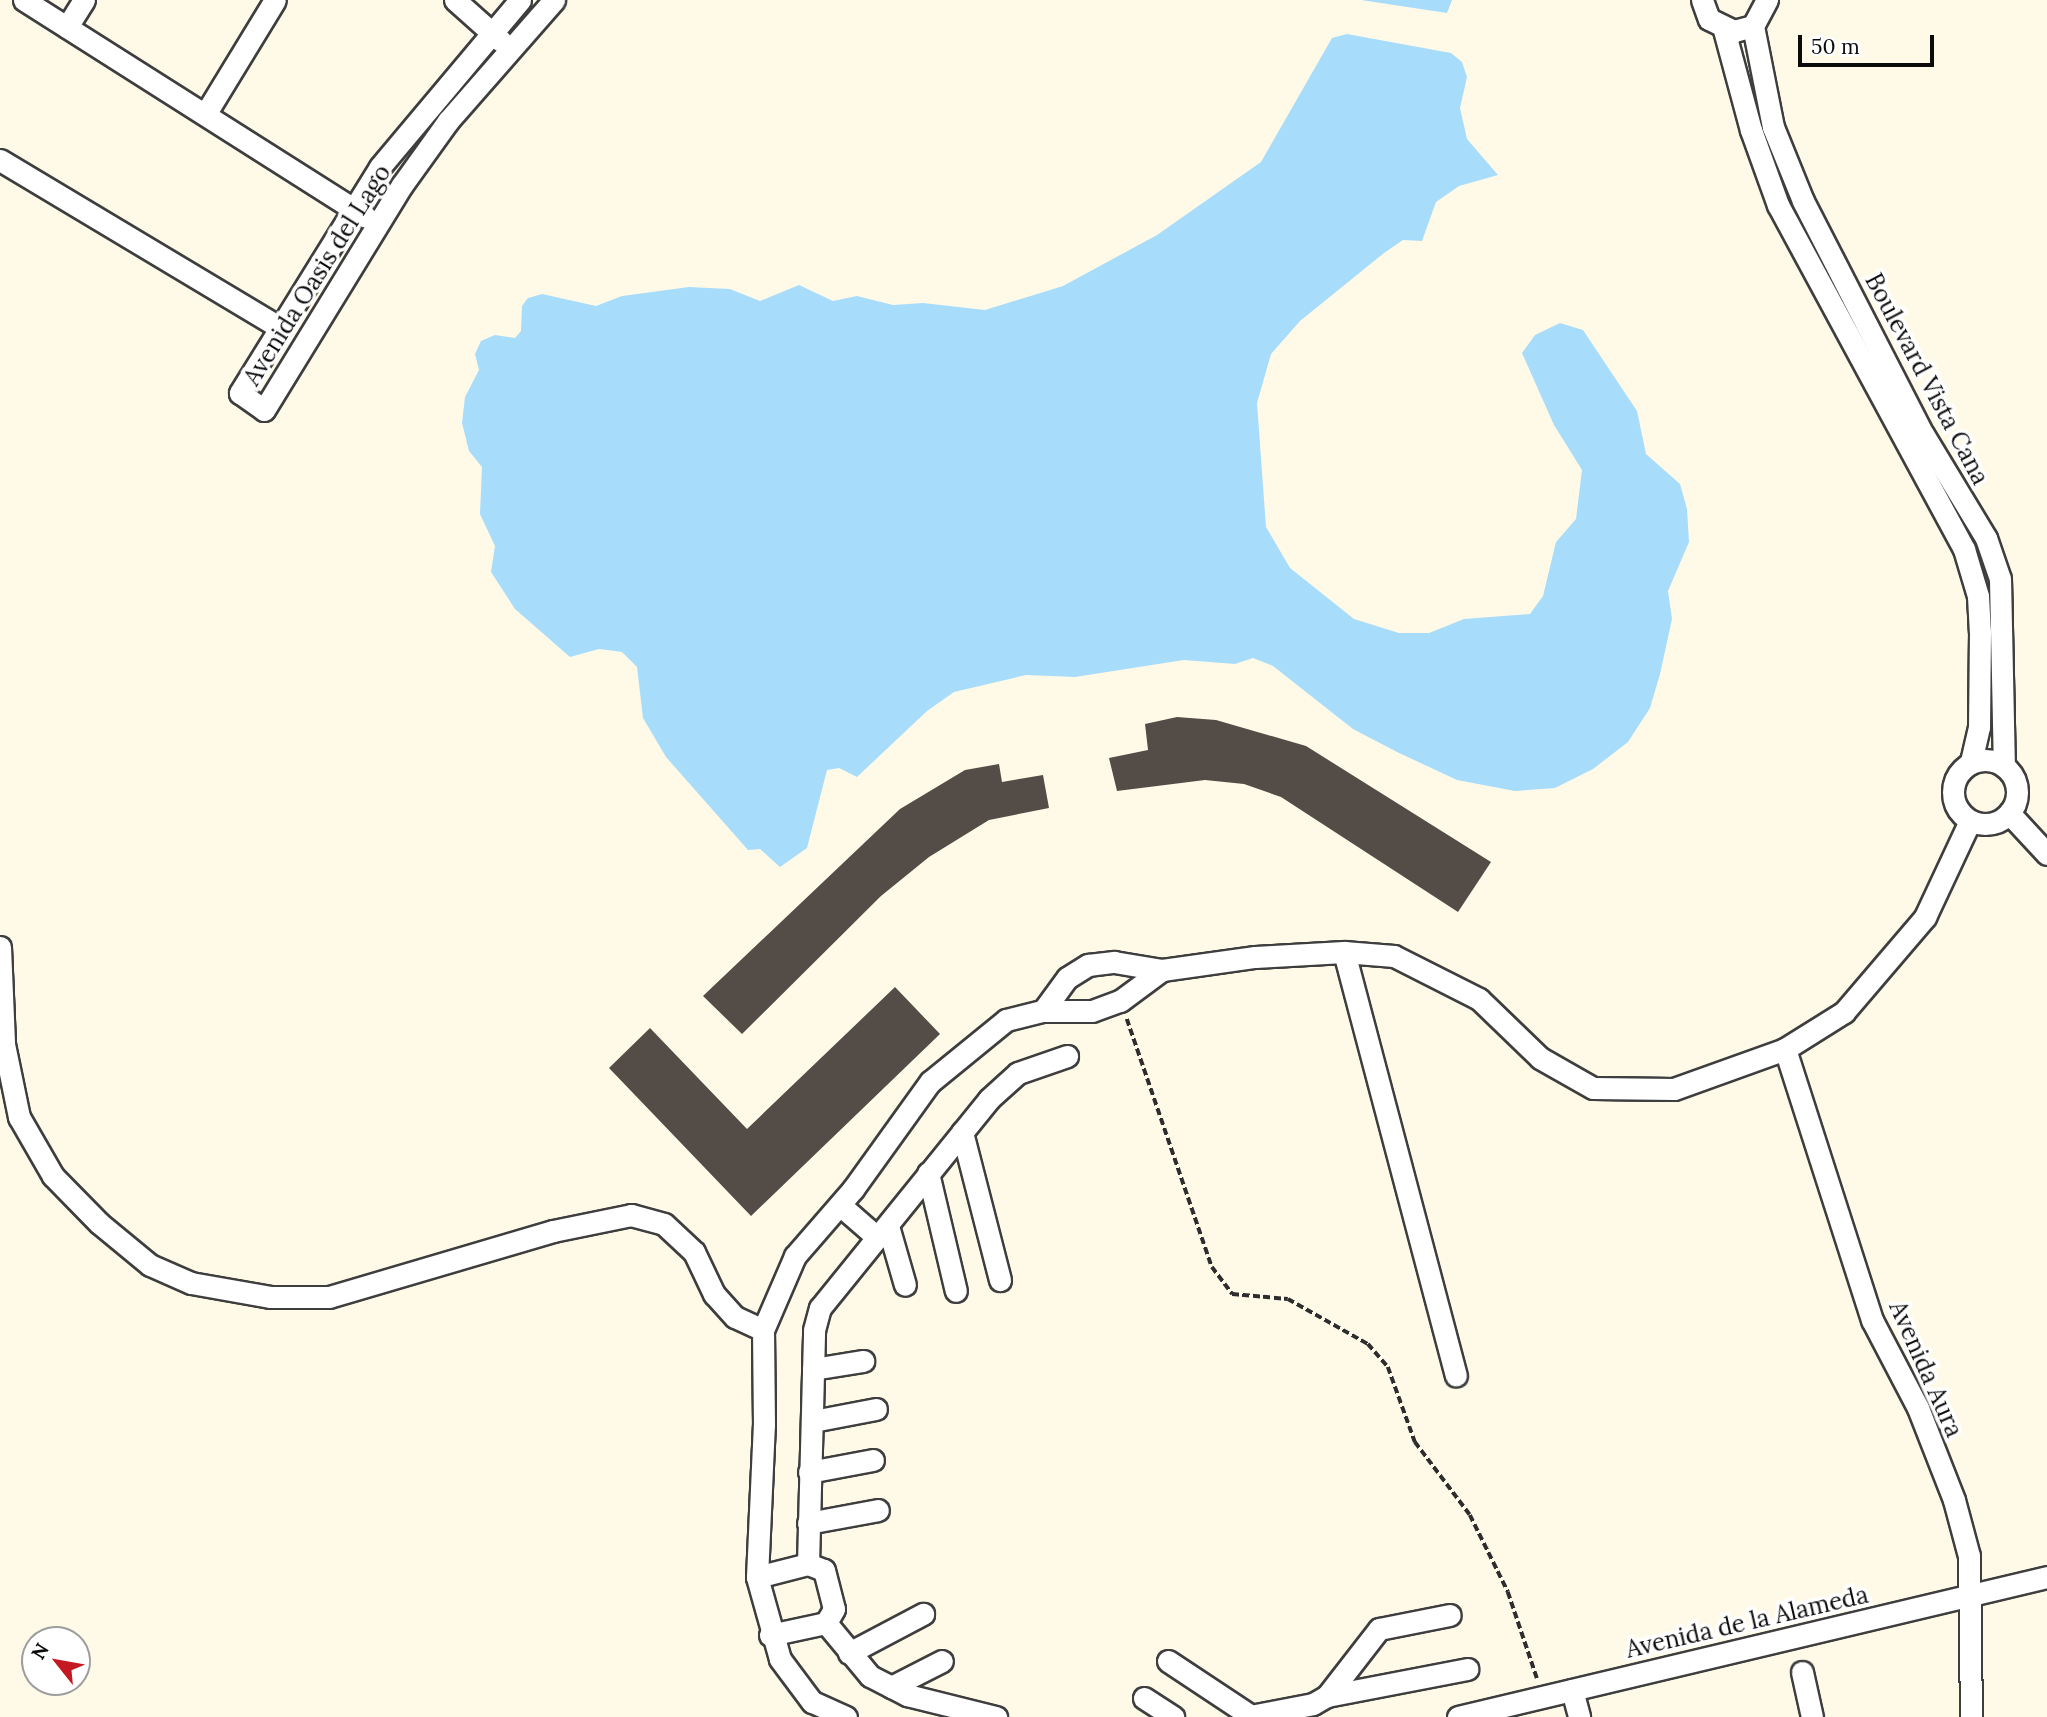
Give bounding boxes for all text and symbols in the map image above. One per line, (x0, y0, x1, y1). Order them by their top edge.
scale bar (1802, 21, 1938, 65)
text: 50 m (1811, 33, 1860, 60)
street label: Avenida Oasis del Lago (237, 159, 397, 391)
street label: Boulevard Vista Cana (1859, 268, 1995, 490)
street label: Avenida Aura (1883, 1297, 1969, 1441)
street label: Avenida de la Alameda (1623, 1580, 1871, 1664)
north arrow (21, 1626, 91, 1696)
text: N (26, 1639, 54, 1664)

